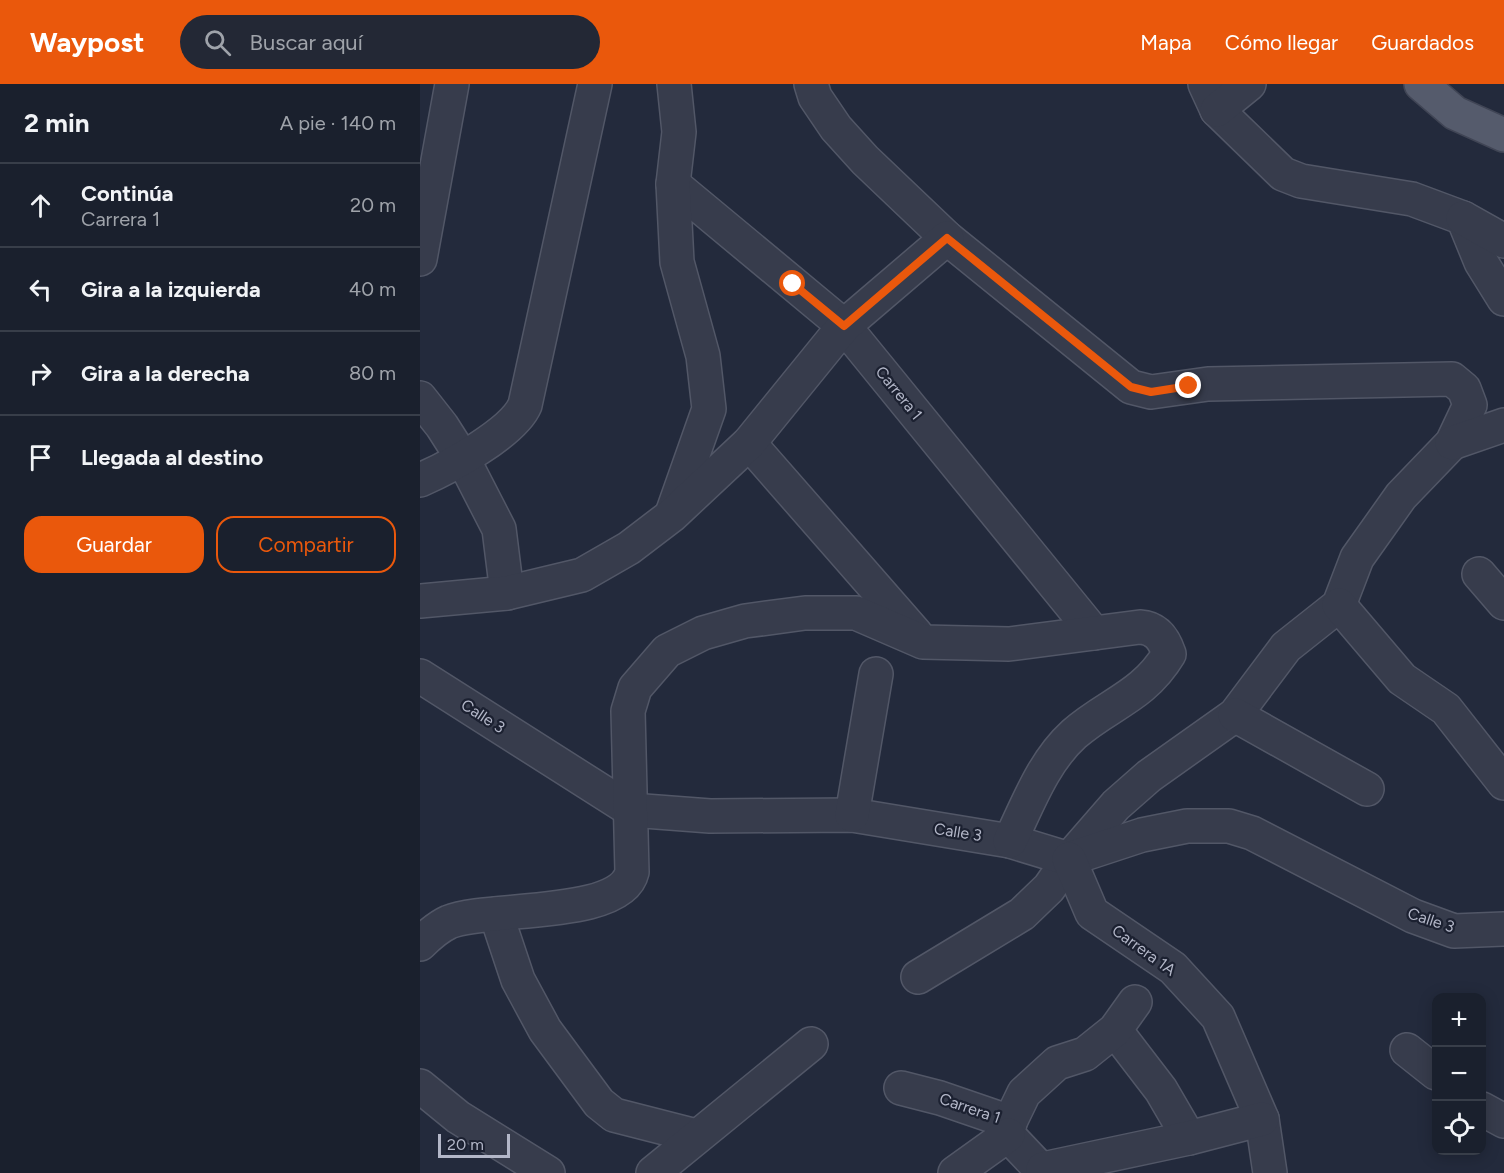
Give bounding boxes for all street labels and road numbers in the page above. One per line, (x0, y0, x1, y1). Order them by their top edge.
street label: Carrera 1 (872, 362, 926, 424)
street label: Calle 3 (458, 695, 508, 737)
street label: Calle 3 (933, 819, 983, 845)
street label: Calle 3 (1405, 904, 1457, 936)
street label: Carrera 1A (1108, 921, 1180, 980)
street label: Carrera 1 (937, 1089, 1003, 1127)

